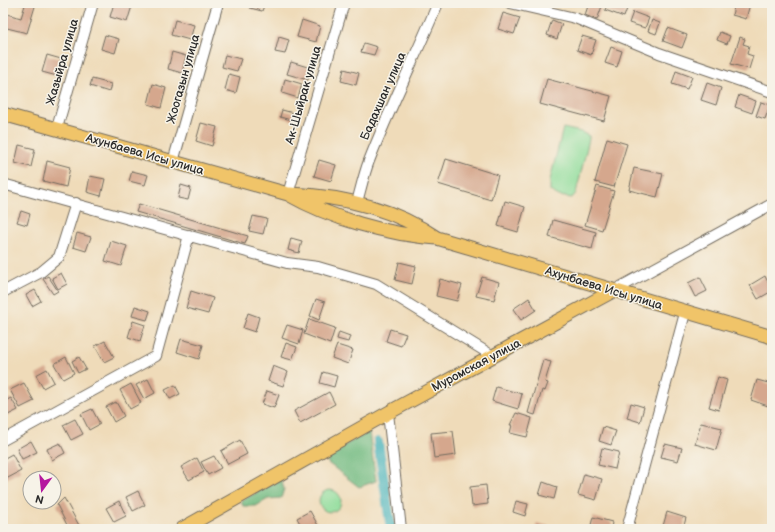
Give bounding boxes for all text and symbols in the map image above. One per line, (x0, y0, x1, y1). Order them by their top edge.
street label: Жазыйра улица (43, 17, 82, 107)
street label: Жоогазын улица (164, 33, 203, 126)
street label: Ак-Шыйрак улица (282, 44, 325, 147)
street label: Бадахшан улица (357, 50, 410, 143)
street label: Ахунбаева Исы улица (83, 130, 205, 178)
street label: Ахунбаева Исы улица (542, 263, 664, 313)
street label: Муромская улица (429, 336, 523, 395)
north arrow (22, 470, 62, 510)
text: N (34, 492, 45, 507)

